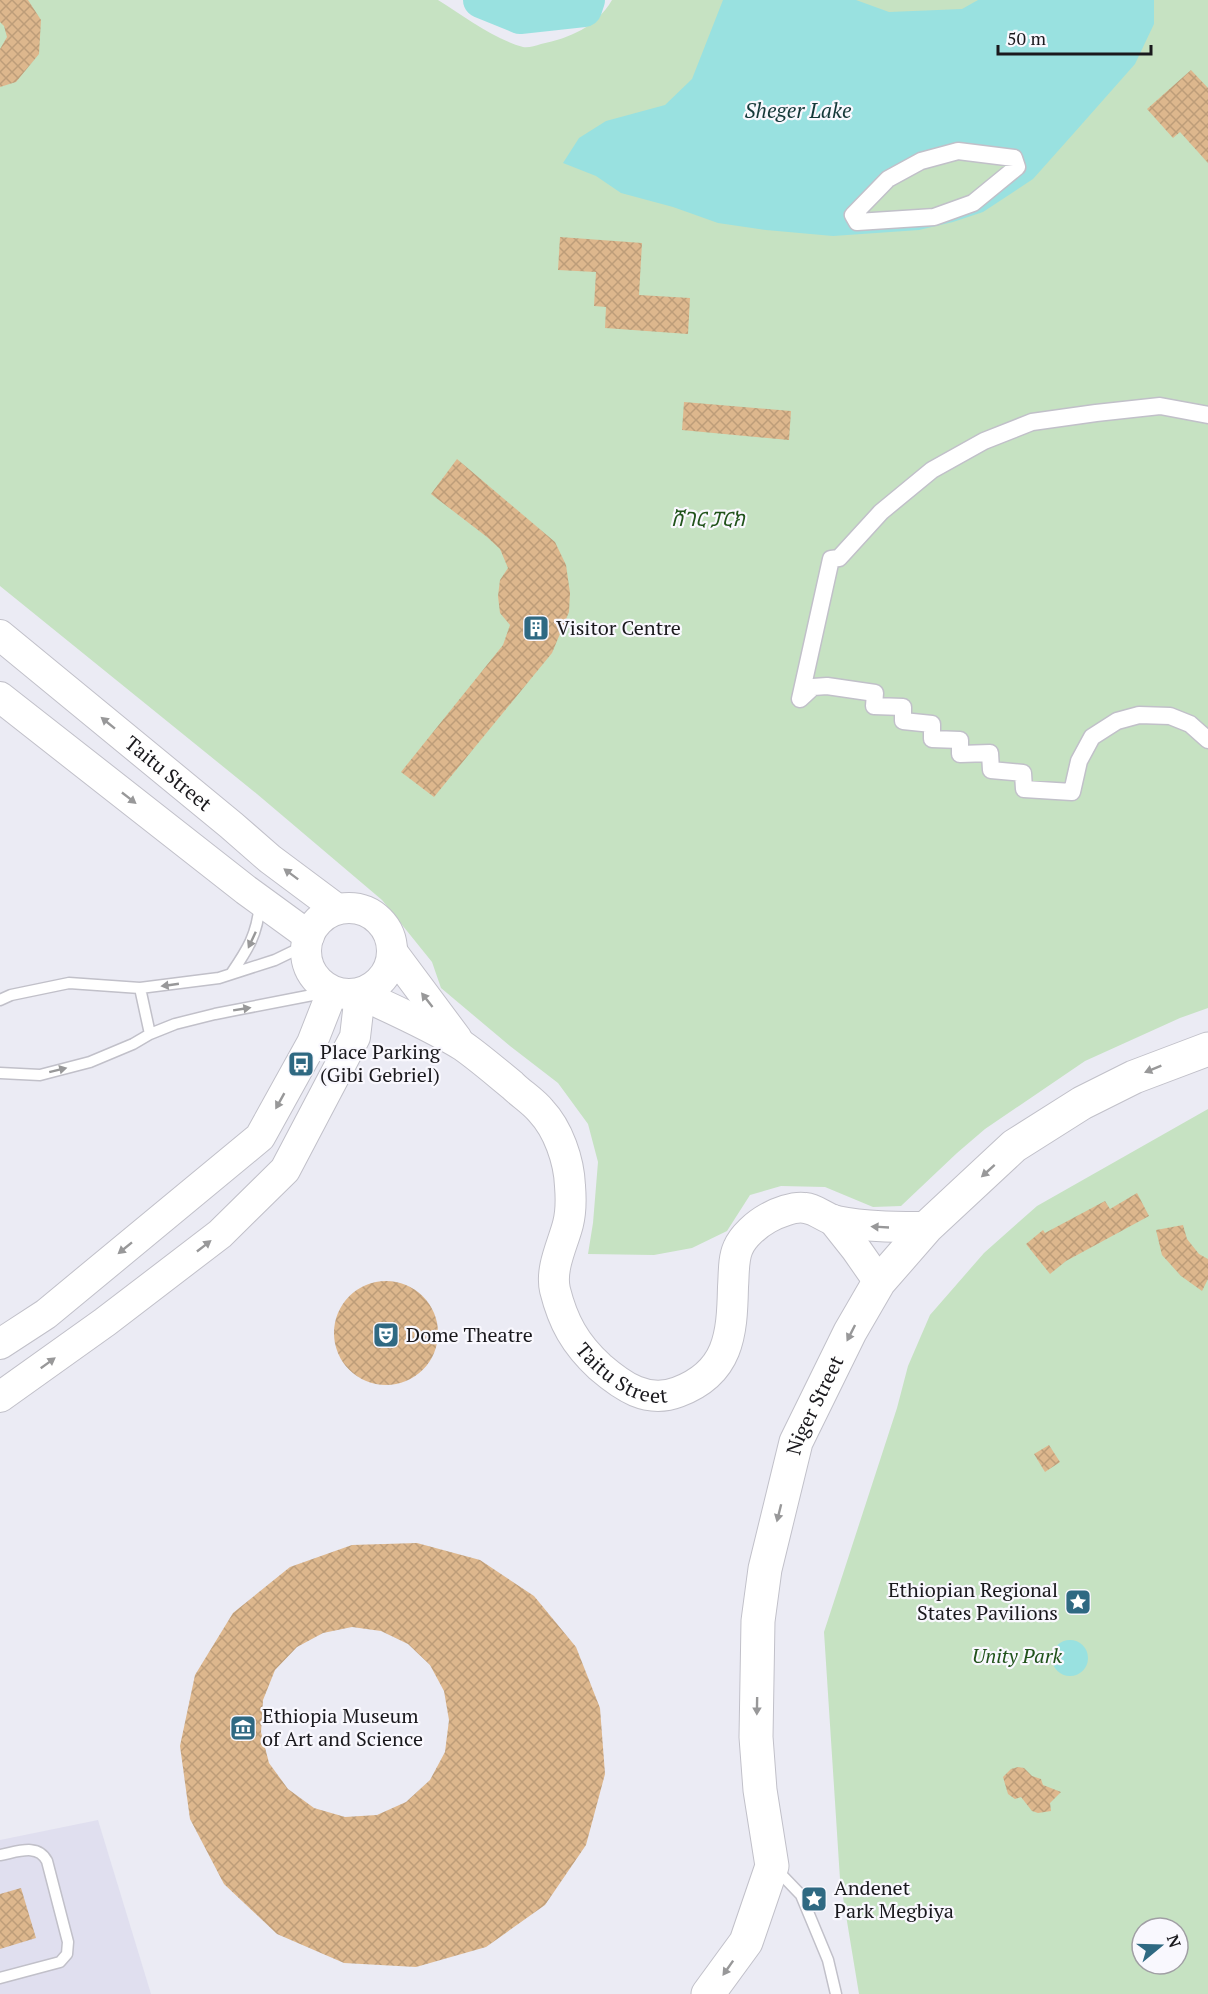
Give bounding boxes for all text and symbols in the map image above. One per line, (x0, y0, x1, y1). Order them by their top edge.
scale bar (998, 18, 1151, 56)
text: 50 m (1007, 26, 1047, 50)
water label: Sheger Lake (745, 96, 852, 124)
park label: ሸገር ፓርክ (671, 505, 746, 532)
building icon: Visitor Centre (521, 613, 551, 643)
place label: Visitor Centre (556, 614, 681, 641)
one-way arrow (100, 717, 116, 730)
street label: Taitu Street (120, 729, 218, 817)
one-way arrow (121, 791, 136, 803)
one-way arrow (283, 869, 298, 881)
one-way arrow (247, 931, 257, 949)
one-way arrow (161, 980, 180, 989)
one-way arrow (420, 992, 433, 1008)
one-way arrow (233, 1004, 252, 1013)
place label: Place Parking (Gibi Gebriel) (320, 1038, 441, 1088)
bus stop icon: Place Parking (Gibi Gebriel) (286, 1049, 316, 1079)
one-way arrow (49, 1065, 67, 1075)
one-way arrow (1144, 1065, 1162, 1074)
one-way arrow (275, 1093, 285, 1110)
one-way arrow (981, 1164, 996, 1177)
one-way arrow (870, 1222, 889, 1231)
one-way arrow (118, 1241, 133, 1254)
one-way arrow (196, 1241, 211, 1253)
theatre icon: Dome Theatre (371, 1320, 401, 1350)
place label: Dome Theatre (406, 1321, 533, 1348)
one-way arrow (846, 1324, 855, 1341)
street label: Taitu Street (570, 1337, 669, 1409)
street label: Niger Street (779, 1350, 850, 1457)
one-way arrow (39, 1357, 55, 1369)
one-way arrow (773, 1504, 783, 1522)
place label: Ethiopian Regional States Pavilions (888, 1576, 1058, 1626)
place icon: Ethiopian Regional States Pavilions (1063, 1587, 1093, 1617)
park label: Unity Park (972, 1642, 1062, 1669)
one-way arrow (752, 1696, 762, 1715)
place label: Ethiopia Museum of Art and Science (262, 1702, 423, 1752)
museum icon: Ethiopia Museum of Art and Science (228, 1713, 258, 1743)
place label: Andenet Park Megbiya (834, 1874, 954, 1924)
place icon: Andenet Park Megbiya (799, 1884, 829, 1914)
north arrow (1130, 1916, 1190, 1976)
text: N (1162, 1932, 1187, 1950)
one-way arrow (722, 1960, 734, 1976)

